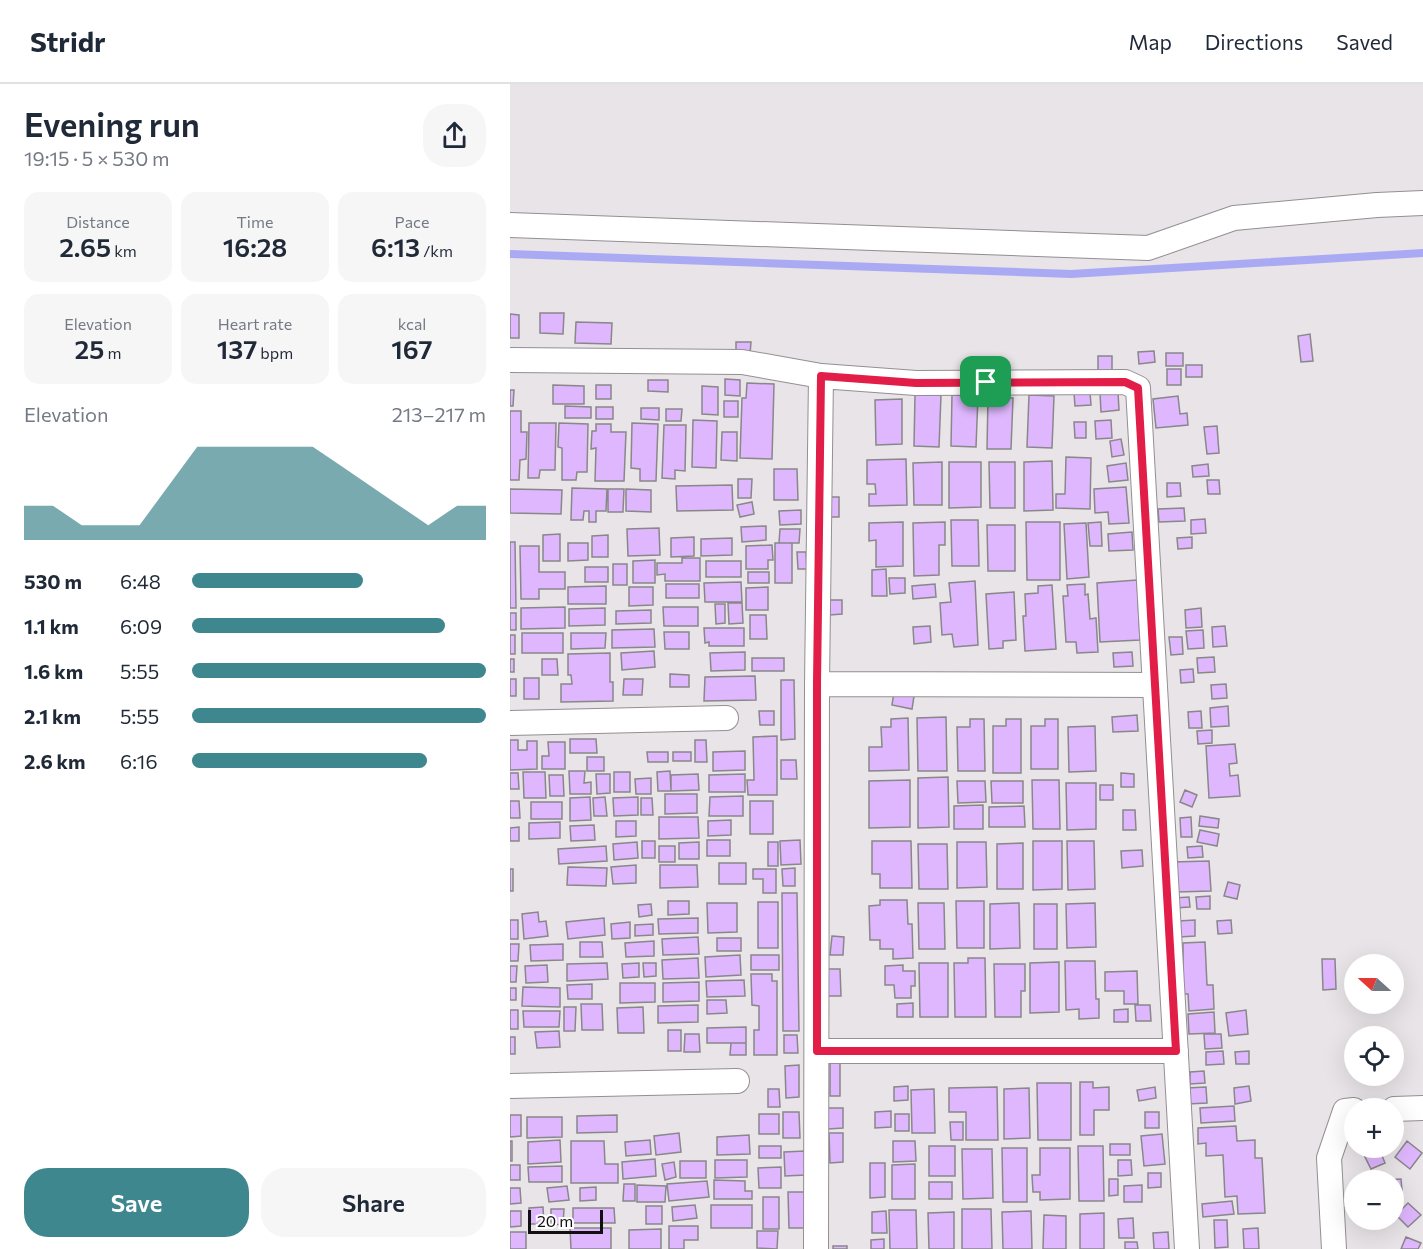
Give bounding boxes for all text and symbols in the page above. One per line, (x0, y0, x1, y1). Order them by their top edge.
text: Stridr (30, 24, 106, 58)
text: Map (1129, 29, 1172, 54)
text: Directions (1205, 29, 1303, 54)
text: Saved (1336, 29, 1393, 54)
text: Evening run (24, 103, 200, 144)
button: share (423, 104, 486, 167)
text: 19:15 · 5 × 530 m (24, 146, 170, 170)
text: Distance (66, 212, 130, 231)
text: Time (237, 212, 273, 231)
text: Pace (395, 212, 429, 231)
text: 2.65 (59, 231, 111, 262)
text: 16:28 (223, 231, 287, 262)
text: 6:13 (371, 231, 420, 262)
text: km (111, 241, 137, 260)
text: /km (420, 241, 453, 260)
text: Elevation (64, 314, 132, 333)
text: Heart rate (218, 314, 292, 333)
text: kcal (398, 314, 426, 333)
text: 25 (75, 333, 104, 364)
text: 137 (217, 333, 257, 364)
text: 167 (391, 333, 433, 364)
text: m (104, 343, 121, 362)
text: bpm (257, 343, 293, 362)
pin (960, 356, 1011, 407)
icon: arrive (969, 365, 1002, 398)
text: Elevation (24, 402, 109, 426)
text: 213–217 m (392, 402, 486, 426)
text: 530 m (24, 569, 82, 593)
text: 6:48 (120, 569, 161, 593)
text: 1.1 km (24, 614, 79, 638)
text: 6:09 (120, 614, 162, 638)
text: 1.6 km (24, 659, 83, 683)
text: 5:55 (120, 659, 159, 683)
text: 2.1 km (24, 704, 81, 728)
text: 5:55 (120, 704, 159, 728)
text: 2.6 km (24, 749, 85, 773)
text: 6:16 (120, 749, 158, 773)
north arrow (1344, 954, 1404, 1014)
map controls (1344, 954, 1404, 1230)
button: locate (1344, 1026, 1404, 1086)
button: + (1344, 1098, 1404, 1158)
button: Save (24, 1168, 249, 1237)
button: Share (261, 1168, 486, 1237)
button: − (1344, 1170, 1404, 1230)
scale bar (528, 1207, 603, 1234)
text: 20 m (537, 1211, 573, 1230)

